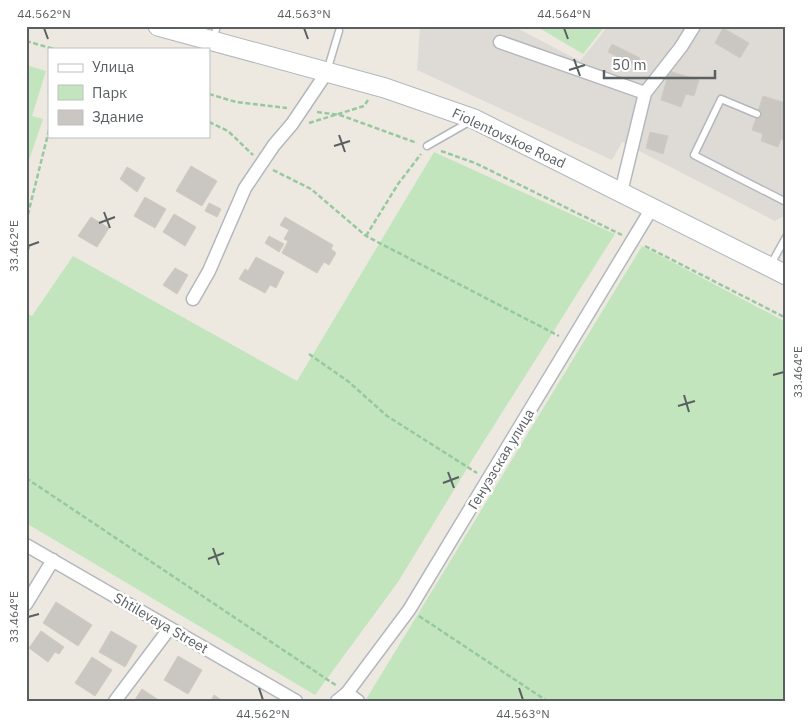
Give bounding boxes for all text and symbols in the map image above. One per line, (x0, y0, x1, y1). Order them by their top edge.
text: 44.562°N (17, 6, 71, 21)
text: 44.563°N (277, 6, 331, 21)
text: 44.564°N (537, 6, 591, 21)
legend (48, 48, 210, 138)
scale bar (604, 48, 716, 80)
text: 50 m (612, 55, 647, 74)
text: Улица (92, 57, 134, 76)
text: Парк (92, 83, 127, 102)
street label: Fiolentovskoe Road (449, 104, 569, 172)
text: Здание (92, 107, 144, 126)
text: 33.462°E (6, 220, 21, 272)
text: 33.464°E (790, 346, 805, 398)
street label: Генуэзская улица (464, 405, 538, 513)
street label: Shtilevaya Street (111, 589, 211, 657)
text: 33.464°E (6, 591, 21, 643)
text: 44.562°N (236, 706, 290, 721)
text: 44.563°N (496, 706, 550, 721)

